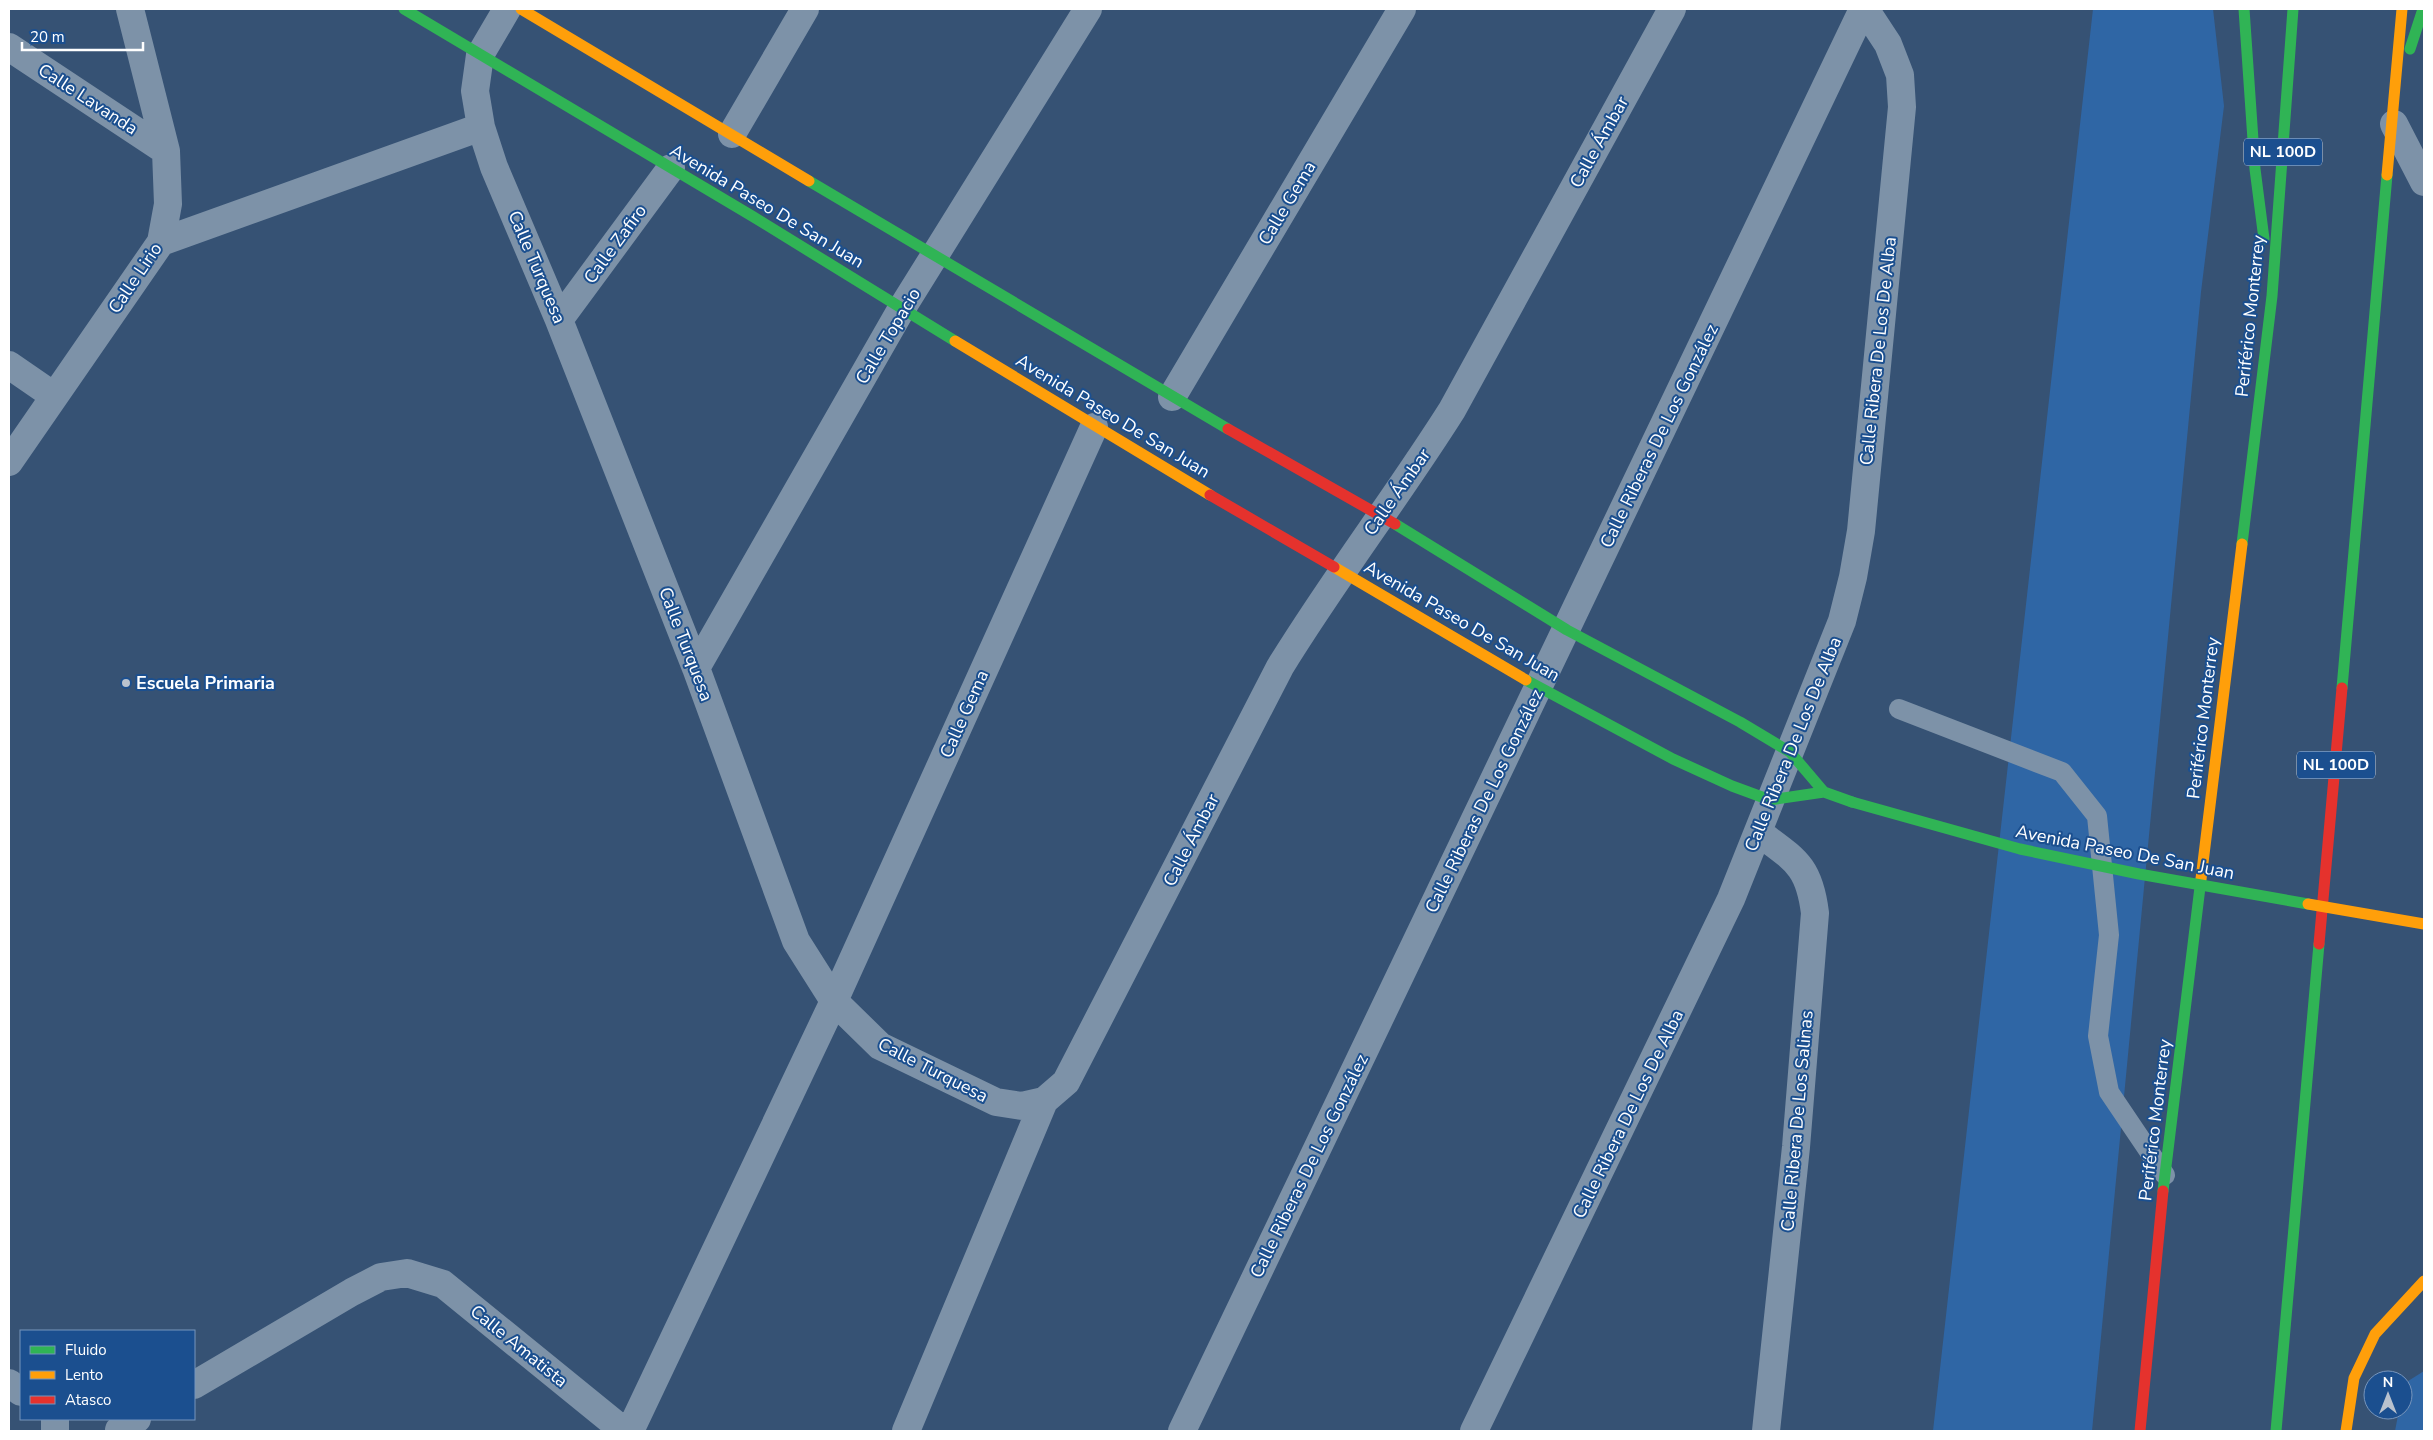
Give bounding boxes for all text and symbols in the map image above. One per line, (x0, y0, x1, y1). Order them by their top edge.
scale bar (22, 20, 144, 52)
text: 20 m (30, 27, 65, 47)
street label: Calle Lavanda (34, 58, 142, 140)
street label: Calle Ámbar (1564, 91, 1634, 192)
street label: Avenida Paseo De San Juan (665, 138, 869, 274)
road number: NL 100D (2244, 138, 2322, 166)
street label: Calle Gema (1253, 157, 1321, 249)
street label: Calle Zafiro (578, 200, 652, 288)
street label: Calle Turquesa (502, 207, 572, 327)
street label: Periférico Monterrey (2230, 233, 2271, 398)
street label: Calle Ribera De Los De Alba (1854, 236, 1902, 466)
street label: Calle Lirio (102, 238, 168, 318)
street label: Calle Topacio (850, 283, 926, 389)
street label: Calle Riberas De Los González (1594, 320, 1724, 552)
street label: Avenida Paseo De San Juan (1011, 348, 1215, 484)
street label: Calle Ámbar (1358, 443, 1436, 540)
street label: Avenida Paseo De San Juan (1360, 555, 1564, 687)
street label: Calle Turquesa (653, 583, 719, 705)
street label: Calle Ribera De Los De Alba (1739, 633, 1847, 855)
street label: Periférico Monterrey (2181, 635, 2225, 800)
street label: Calle Gema (934, 666, 994, 762)
place label: Escuela Primaria (136, 671, 275, 695)
marker: Escuela Primaria (120, 677, 132, 689)
street label: Calle Riberas De Los González (1419, 685, 1549, 917)
road number: NL 100D (2297, 752, 2375, 778)
street label: Calle Ámbar (1157, 789, 1225, 891)
street label: Avenida Paseo De San Juan (2014, 819, 2236, 885)
street label: Calle Ribera De Los De Alba (1567, 1006, 1689, 1222)
street label: Calle Ribera De Los Salinas (1775, 1009, 1819, 1233)
street label: Calle Turquesa (874, 1032, 992, 1108)
street label: Periférico Monterrey (2133, 1037, 2177, 1202)
street label: Calle Riberas De Los González (1244, 1050, 1374, 1282)
street label: Calle Amatista (465, 1299, 573, 1393)
legend (20, 1330, 195, 1420)
text: Fluido (65, 1340, 107, 1360)
text: Lento (65, 1365, 103, 1385)
north arrow (2363, 1370, 2413, 1420)
text: N (2383, 1373, 2393, 1392)
text: Atasco (65, 1390, 111, 1410)

